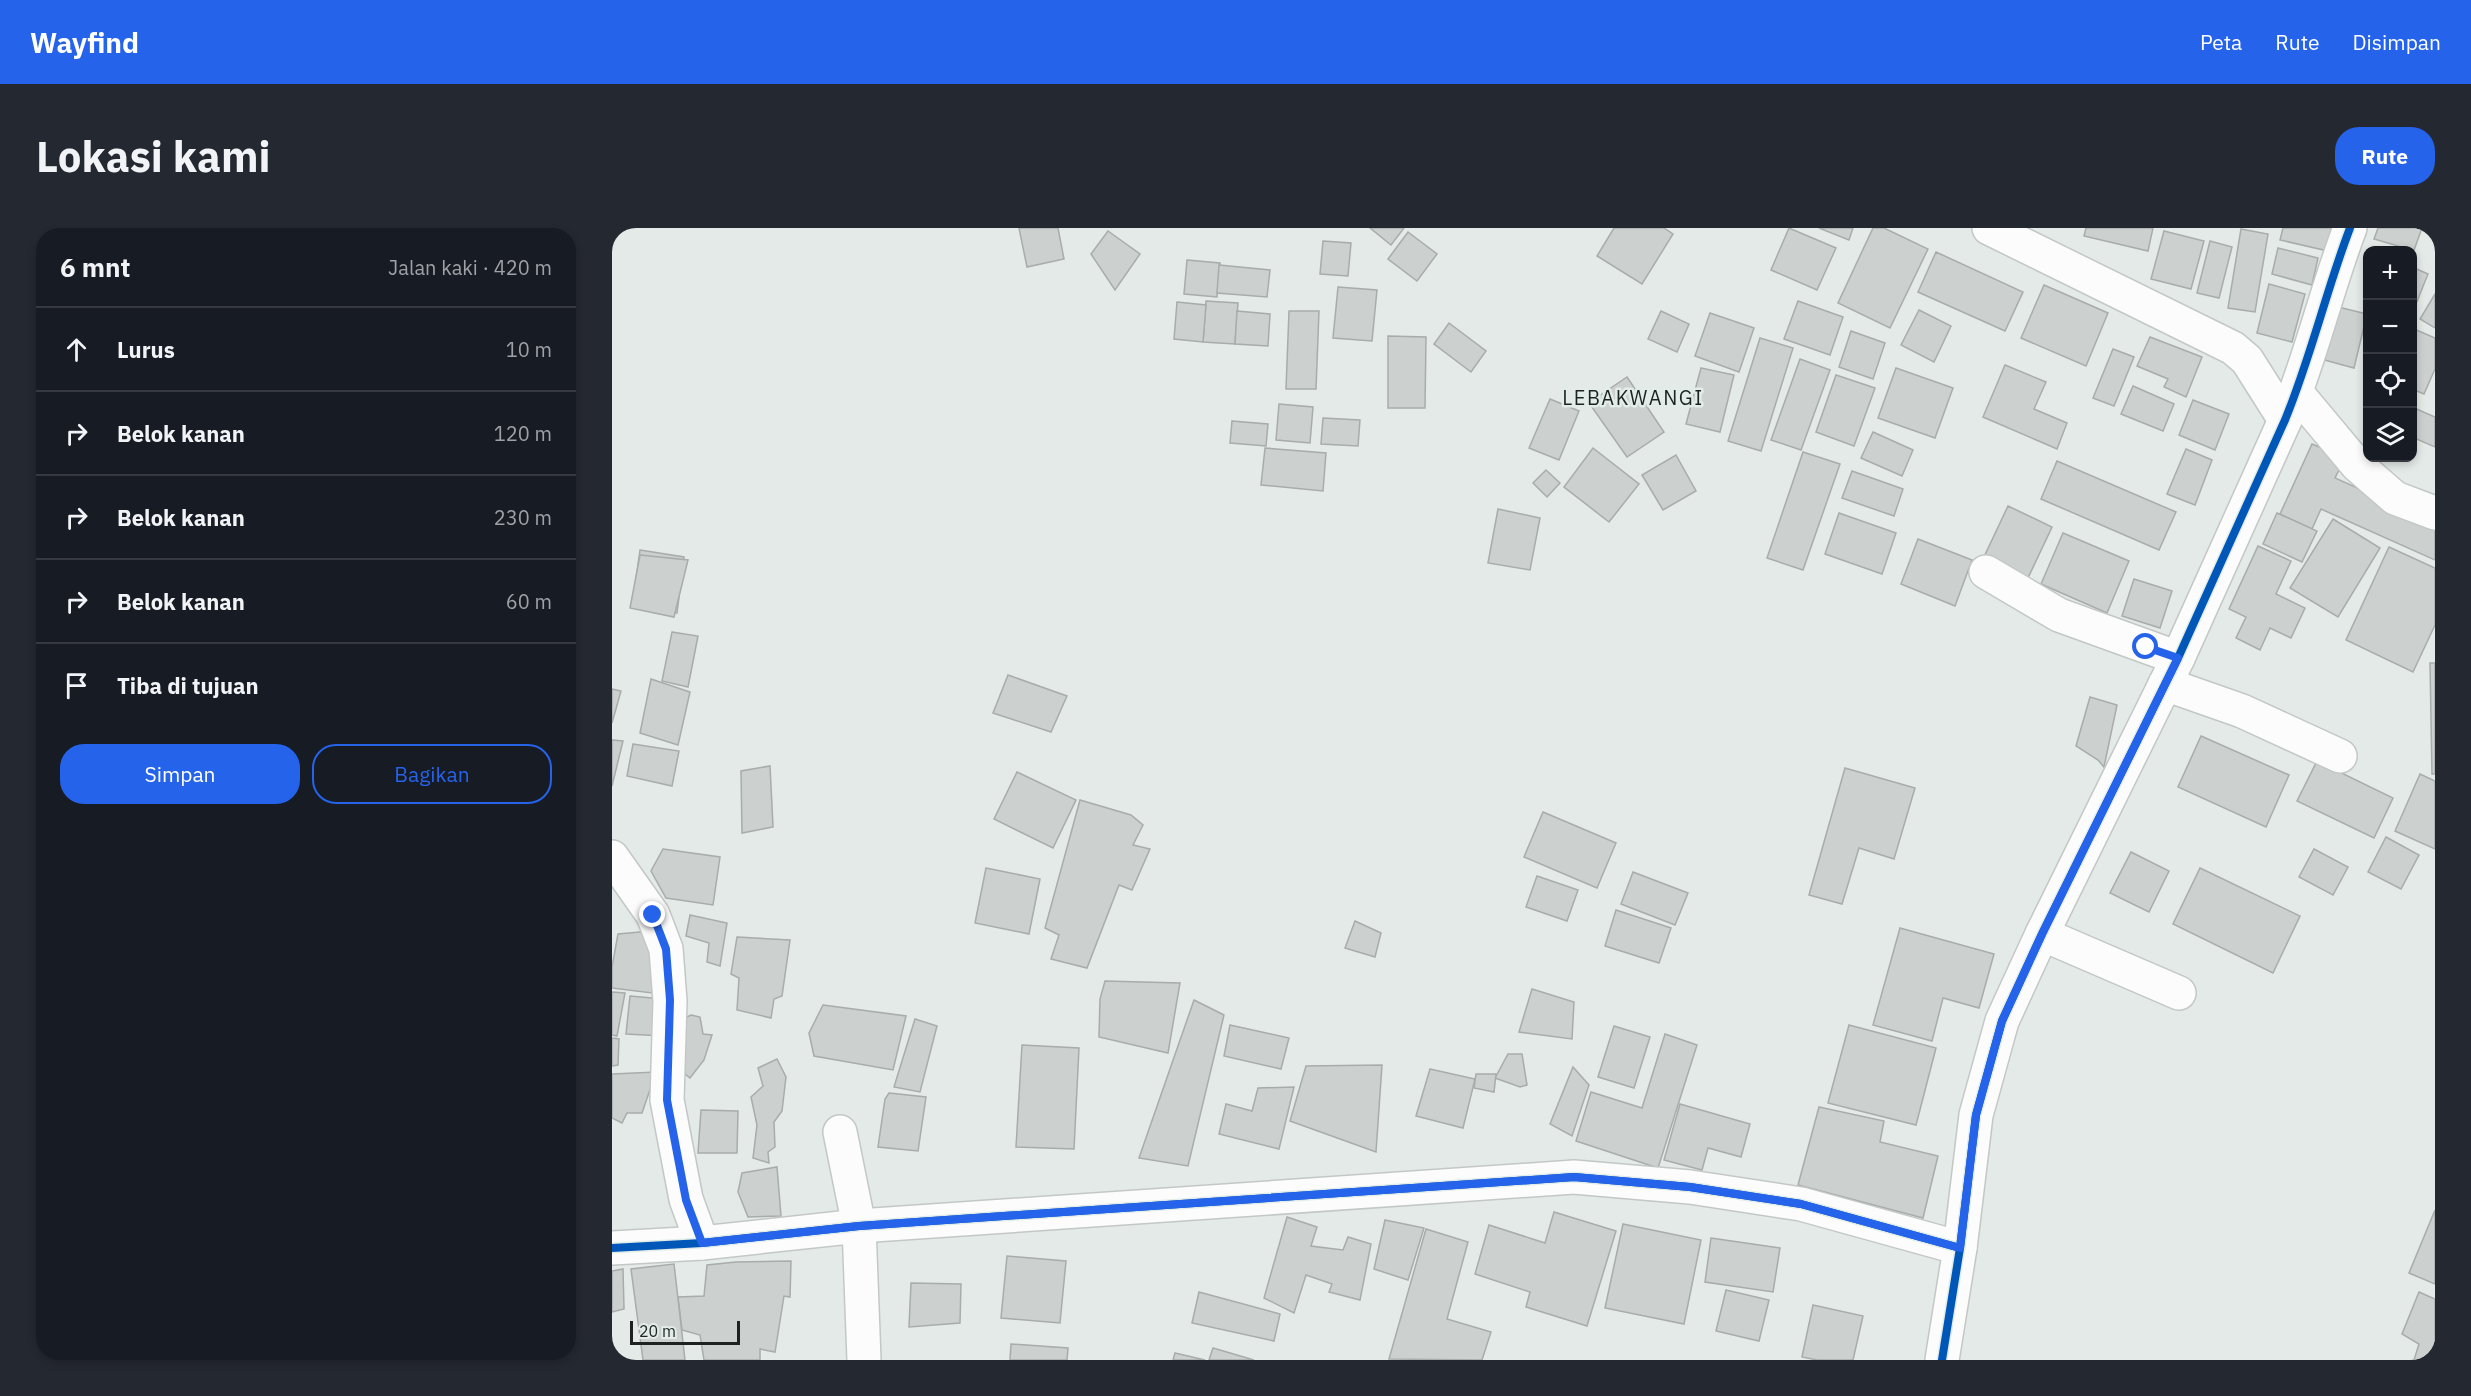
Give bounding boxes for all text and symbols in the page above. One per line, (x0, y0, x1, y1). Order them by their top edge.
text: Wayfind (30, 24, 139, 61)
text: Peta (2200, 28, 2242, 56)
text: Rute (2275, 28, 2320, 56)
text: Disimpan (2353, 28, 2441, 56)
button: Rute (2335, 127, 2435, 185)
text: Lokasi kami (36, 129, 270, 184)
map controls (2363, 246, 2417, 462)
button: + (2363, 246, 2417, 300)
text: 6 mnt (60, 250, 130, 284)
text: Jalan kaki · 420 m (388, 254, 552, 281)
button: − (2363, 300, 2417, 354)
icon: ahead (60, 333, 93, 366)
text: Lurus (117, 335, 175, 364)
text: 10 m (506, 336, 552, 363)
button: locate (2363, 354, 2417, 408)
district label: LEBAKWANGI (1562, 384, 1704, 411)
button: layers (2363, 408, 2417, 462)
icon: right (60, 417, 93, 450)
text: Belok kanan (117, 419, 245, 448)
text: 120 m (494, 420, 552, 447)
icon: right (60, 501, 93, 534)
text: Belok kanan (117, 503, 245, 532)
text: 230 m (494, 504, 552, 531)
icon: right (60, 585, 93, 618)
text: Belok kanan (117, 587, 245, 616)
text: 60 m (506, 588, 552, 615)
route start (2132, 633, 2158, 659)
icon: arrive (60, 669, 93, 702)
text: Tiba di tujuan (117, 671, 259, 700)
button: Simpan (60, 744, 300, 804)
button: Bagikan (312, 744, 552, 804)
route end (639, 901, 665, 927)
scale bar (630, 1318, 740, 1346)
text: 20 m (639, 1321, 676, 1341)

